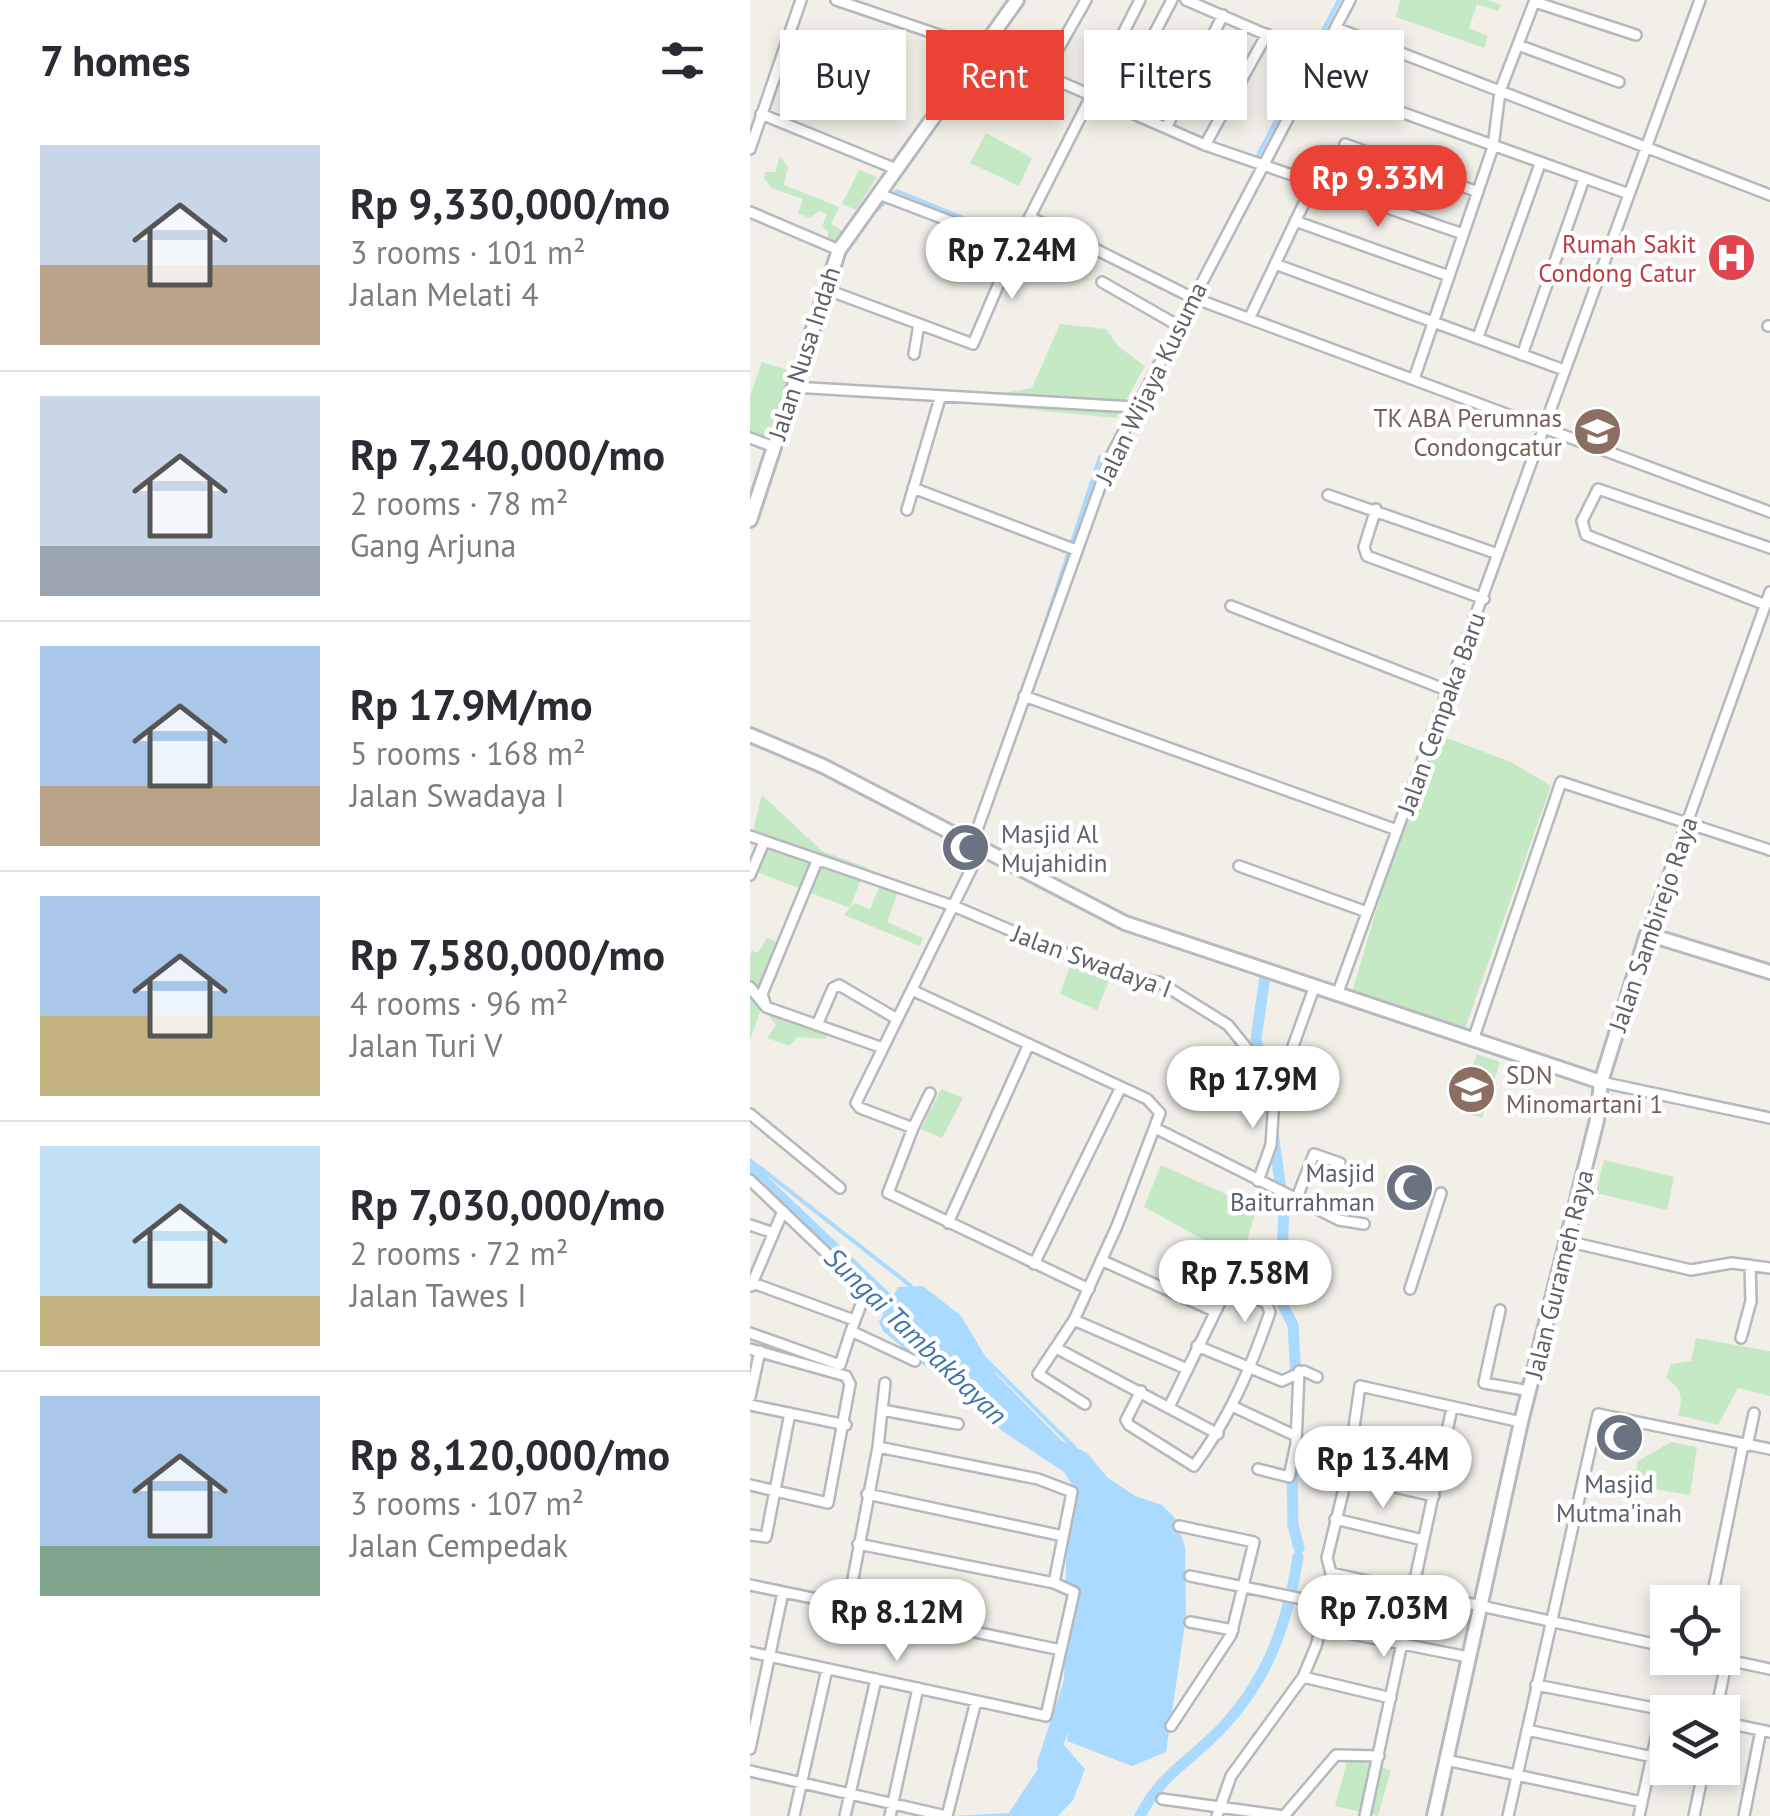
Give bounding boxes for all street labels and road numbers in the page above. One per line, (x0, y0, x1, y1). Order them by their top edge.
street label: Jalan Nusa Indah (761, 262, 847, 445)
street label: Jalan Wijaya Kusuma (1088, 277, 1214, 490)
street label: Jalan Cempaka Baru (1389, 608, 1492, 819)
street label: Jalan Sambirejo Raya (1601, 812, 1705, 1036)
street label: Jalan Swadaya I (1007, 917, 1176, 1005)
street label: Jalan Gurameh Raya (1517, 1166, 1600, 1383)

